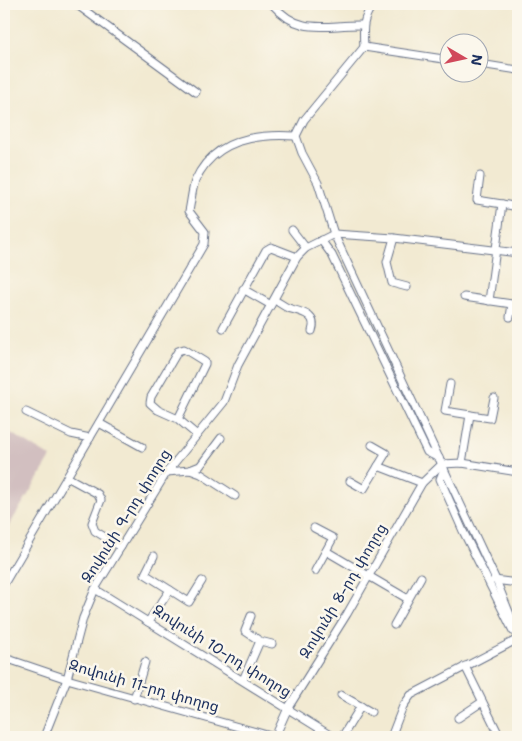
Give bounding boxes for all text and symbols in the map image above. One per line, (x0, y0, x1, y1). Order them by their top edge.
north arrow (440, 32, 490, 82)
text: N (467, 53, 487, 67)
street label: Զովունի 9-րդ փողոց (77, 445, 175, 587)
street label: Զովունի 8-րդ փողոց (295, 520, 391, 662)
street label: Զովունի 10-րդ փողոց (149, 600, 295, 702)
street label: Զովունի 11-րդ փողոց (66, 655, 222, 717)

